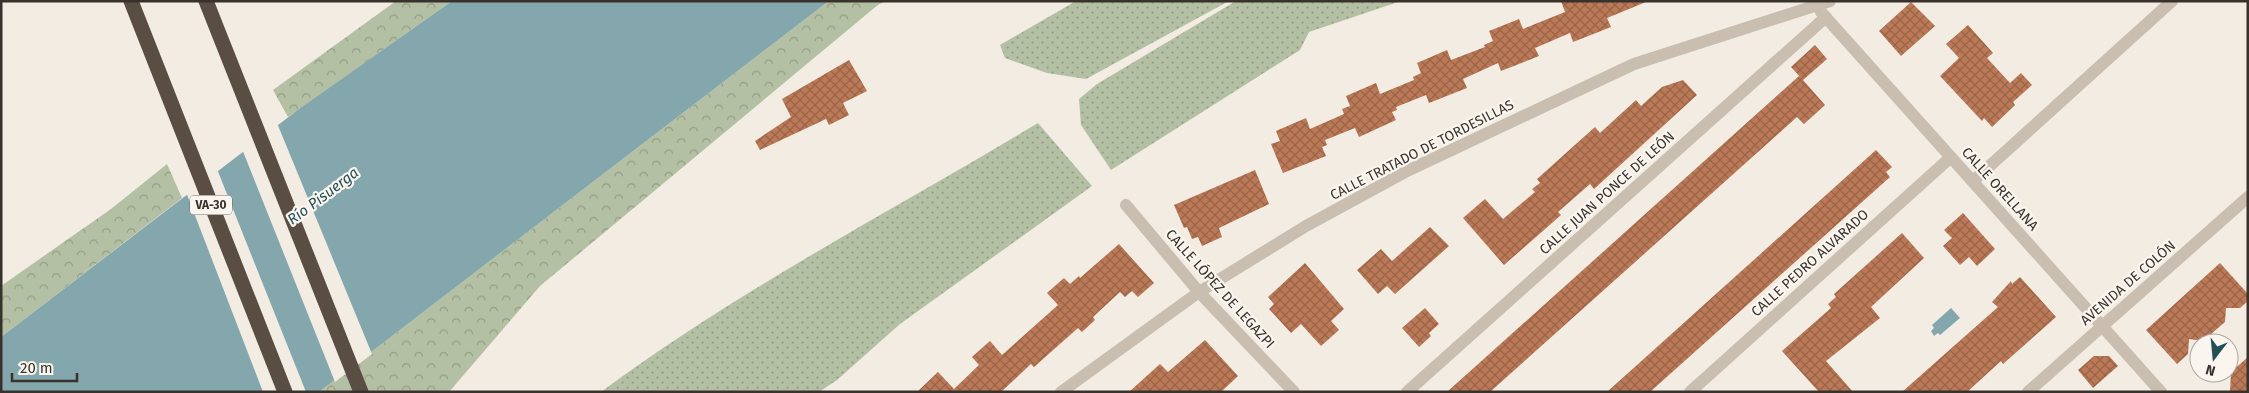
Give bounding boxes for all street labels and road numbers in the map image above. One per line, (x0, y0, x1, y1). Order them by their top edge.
street label: CALLE TRATADO DE TORDESILLAS (1327, 96, 1517, 204)
street label: CALLE JUAN PONCE DE LEÓN (1535, 127, 1678, 258)
street label: CALLE ORELLANA (1958, 144, 2042, 234)
road number: VA-30 (190, 196, 232, 214)
street label: CALLE PEDRO ALVARADO (1748, 206, 1872, 320)
street label: CALLE LÓPEZ DE LEGAZPI (1162, 225, 1279, 352)
street label: AVENIDA DE COLÓN (2076, 236, 2179, 329)

